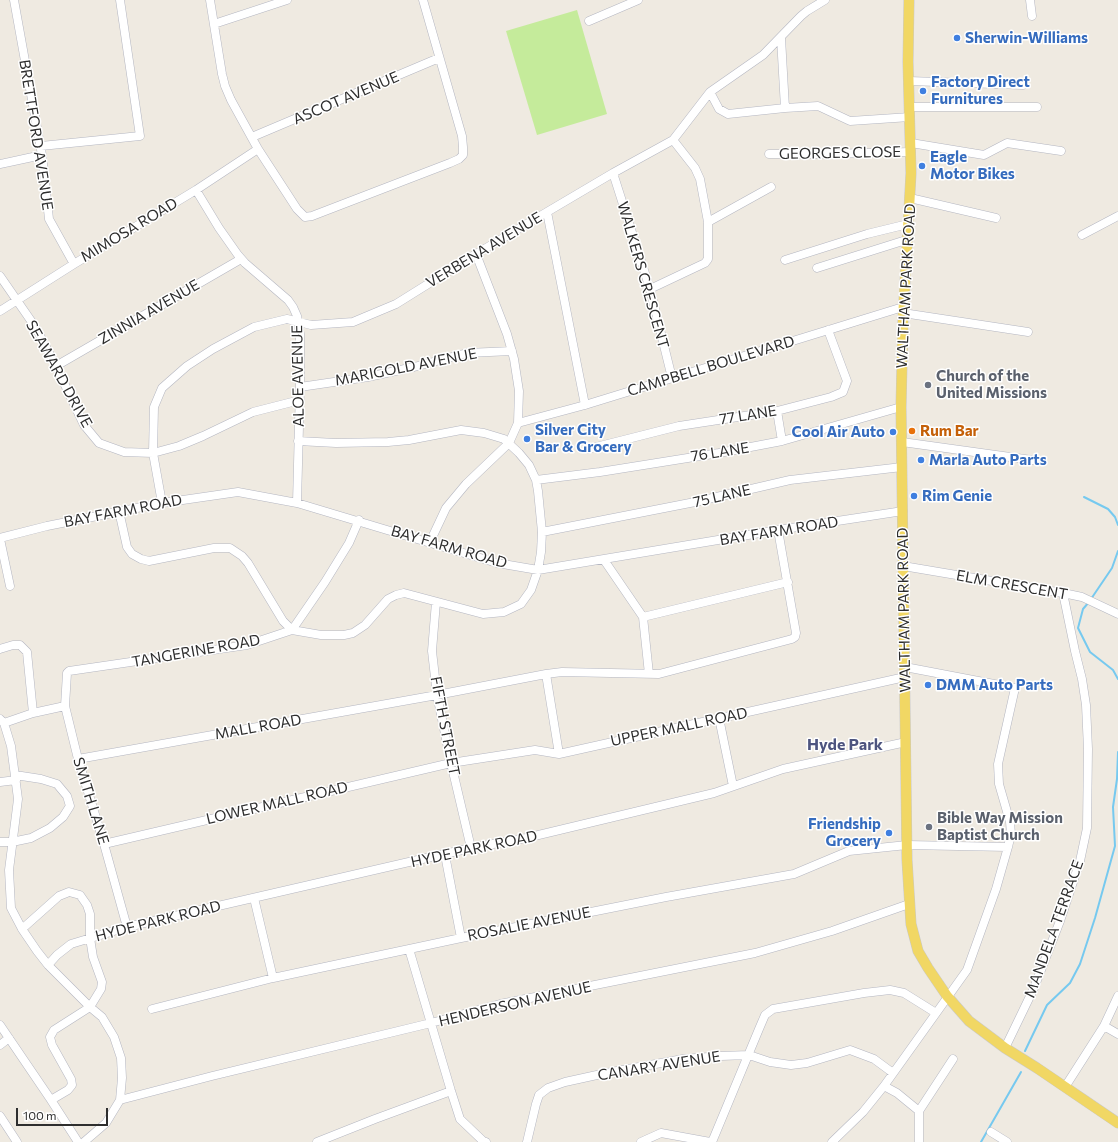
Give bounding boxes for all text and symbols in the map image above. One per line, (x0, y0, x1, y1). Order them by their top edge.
place label: Sherwin-Williams (965, 29, 1088, 47)
marker: Sherwin-Williams (952, 33, 962, 43)
street label: BRETTFORD AVENUE (15, 58, 57, 212)
street label: ASCOT AVENUE (290, 68, 402, 128)
place label: Factory Direct Furnitures (931, 73, 1030, 108)
marker: Factory Direct Furnitures (918, 86, 928, 96)
street label: GEORGES CLOSE (779, 143, 901, 163)
place label: Eagle Motor Bikes (930, 148, 1015, 183)
marker: Eagle Motor Bikes (917, 161, 927, 171)
street label: MIMOSA ROAD (77, 194, 181, 266)
street label: WALKERS CRESCENT (613, 199, 673, 351)
street label: WALTHAM PARK ROAD (893, 203, 919, 369)
street label: VERBENA AVENUE (423, 208, 545, 292)
street label: ZINNIA AVENUE (95, 276, 203, 348)
street label: SEAWARD DRIVE (22, 317, 96, 431)
street label: ALOE AVENUE (288, 325, 308, 427)
street label: CAMPBELL BOULEVARD (625, 332, 797, 400)
street label: MARIGOLD AVENUE (333, 344, 479, 390)
place label: Church of the United Missions (936, 367, 1047, 402)
marker: Church of the United Missions (923, 380, 933, 390)
street label: 77 LANE (718, 402, 778, 428)
place label: Silver City Bar & Grocery (535, 421, 632, 456)
place label: Rum Bar (920, 422, 979, 440)
place label: Cool Air Auto (791, 423, 885, 441)
marker: Rum Bar (907, 426, 917, 436)
marker: Cool Air Auto (888, 427, 898, 437)
marker: Silver City Bar & Grocery (522, 434, 532, 444)
street label: 76 LANE (689, 438, 751, 466)
place label: Marla Auto Parts (929, 451, 1047, 469)
marker: Marla Auto Parts (916, 455, 926, 465)
street label: 75 LANE (691, 481, 753, 511)
place label: Rim Genie (922, 487, 992, 505)
street label: BAY FARM ROAD (62, 491, 184, 531)
marker: Rim Genie (909, 491, 919, 501)
street label: BAY FARM ROAD (718, 513, 840, 549)
street label: BAY FARM ROAD (389, 522, 509, 572)
street label: WALTHAM PARK ROAD (894, 527, 914, 693)
street label: ELM CRESCENT (955, 566, 1069, 604)
street label: TANGERINE ROAD (130, 631, 262, 671)
street label: FIFTH STREET (427, 675, 463, 777)
place label: DMM Auto Parts (936, 676, 1053, 694)
marker: DMM Auto Parts (923, 680, 933, 690)
street label: UPPER MALL ROAD (609, 704, 749, 750)
street label: MALL ROAD (213, 711, 303, 743)
district label: Hyde Park (807, 735, 883, 755)
street label: SMITH LANE (69, 755, 113, 847)
street label: LOWER MALL ROAD (204, 778, 350, 828)
place label: Bible Way Mission Baptist Church (937, 809, 1063, 844)
place label: Friendship Grocery (808, 815, 881, 850)
marker: Bible Way Mission Baptist Church (924, 822, 934, 832)
street label: HYDE PARK ROAD (409, 827, 539, 871)
marker: Friendship Grocery (884, 828, 894, 838)
street label: MANDELA TERRACE (1021, 858, 1087, 1000)
street label: HYDE PARK ROAD (93, 897, 223, 945)
street label: ROSALIE AVENUE (466, 903, 592, 945)
street label: HENDERSON AVENUE (437, 978, 593, 1030)
street label: CANARY AVENUE (596, 1047, 722, 1085)
scale bar (18, 1100, 110, 1126)
text: 100 m (23, 1108, 57, 1122)

